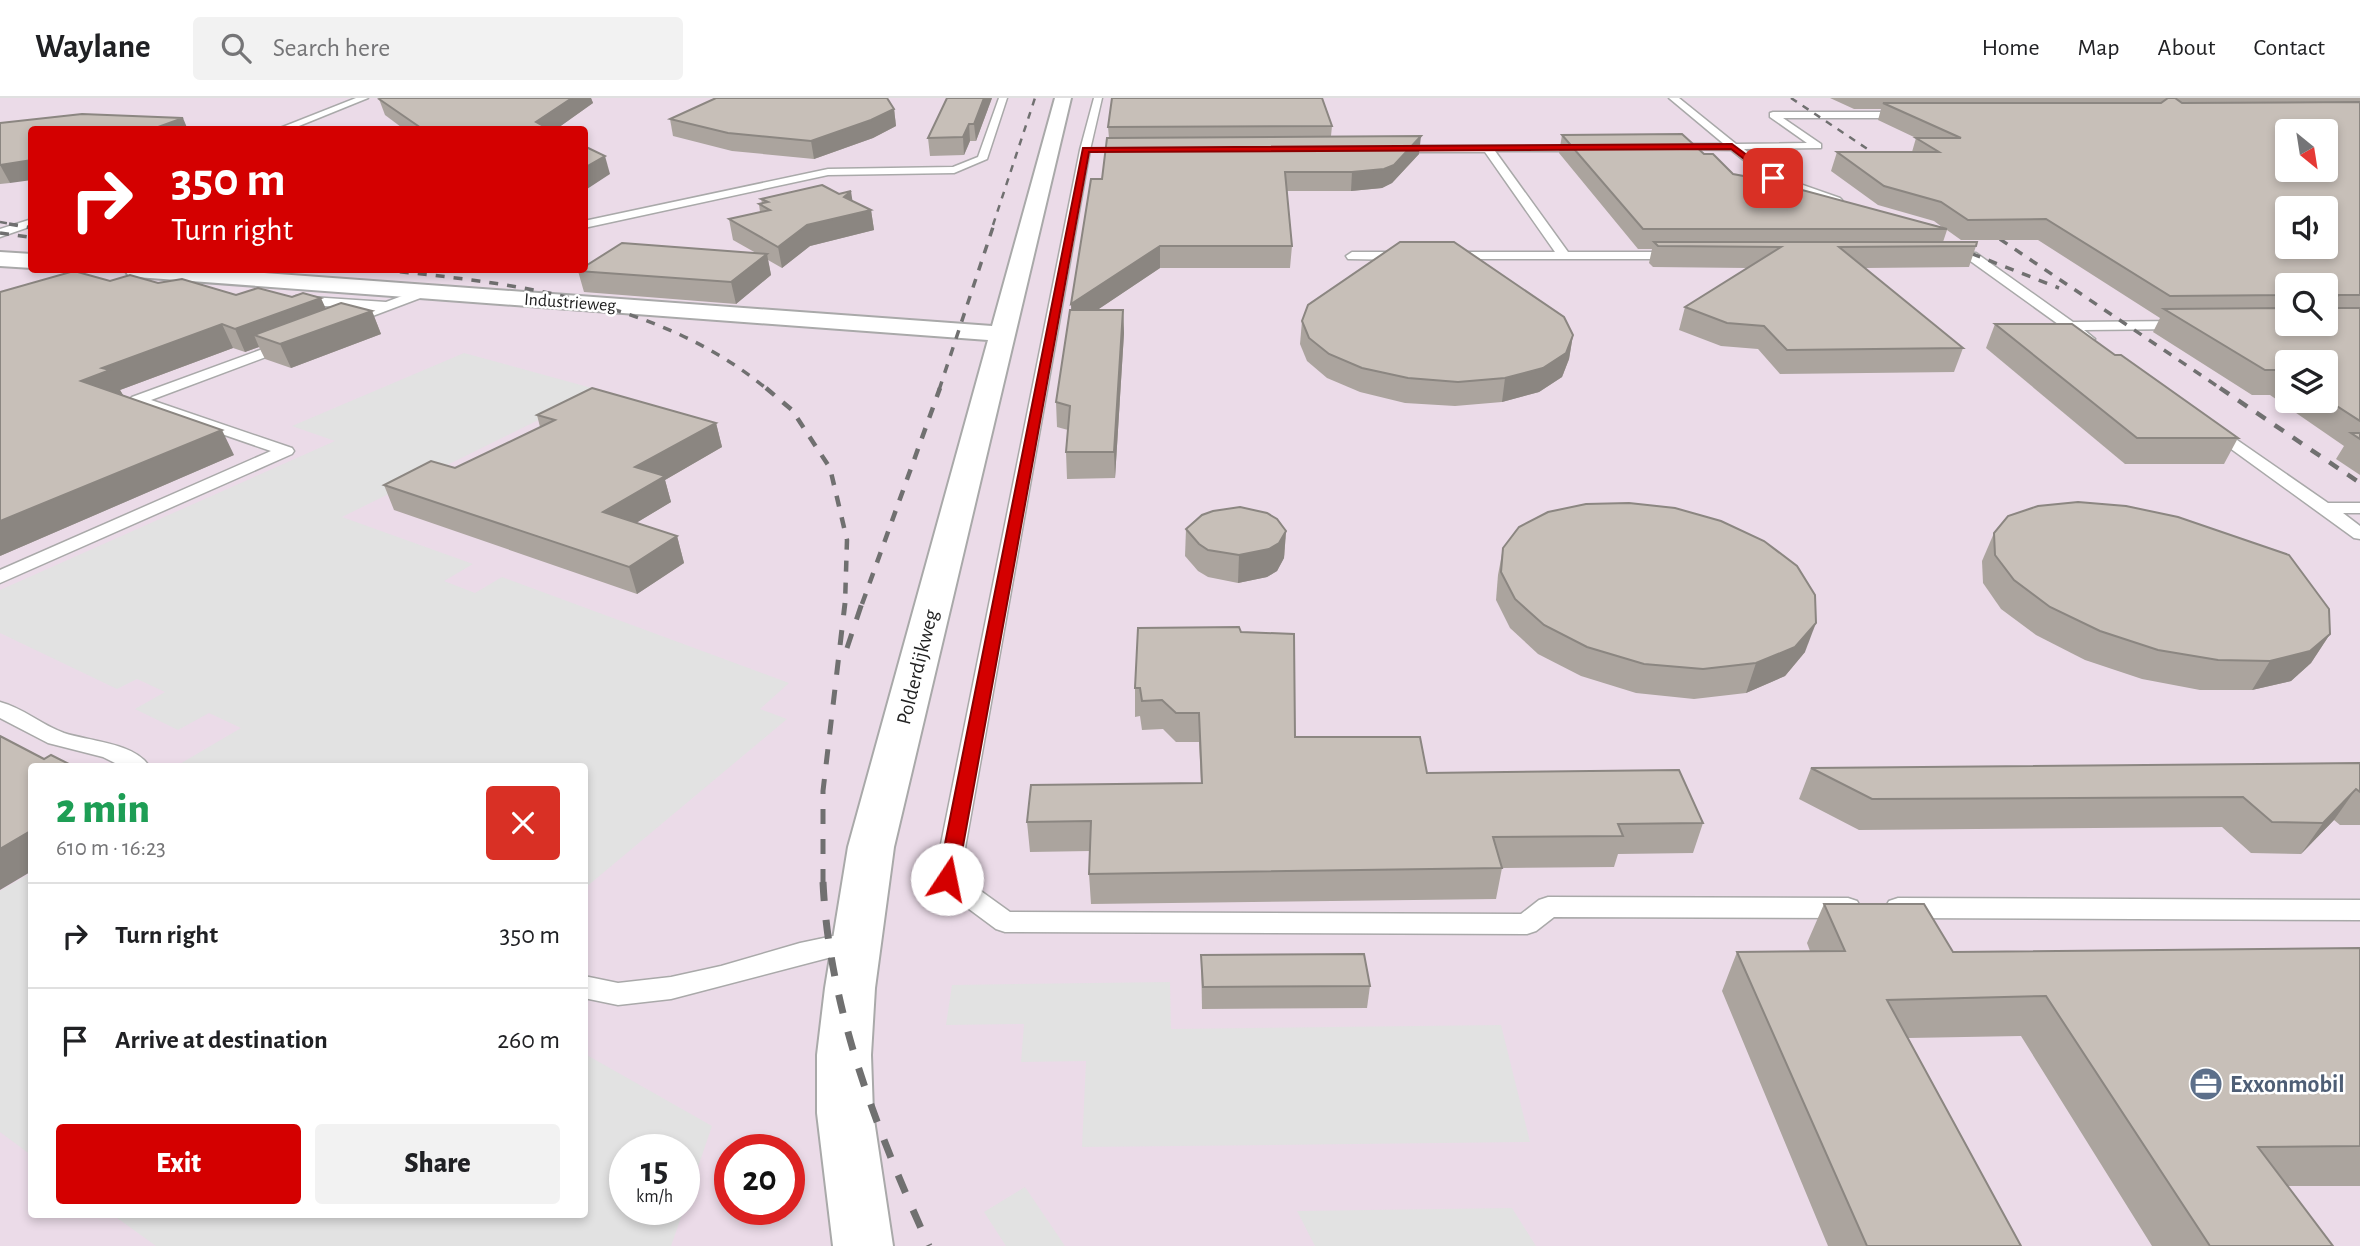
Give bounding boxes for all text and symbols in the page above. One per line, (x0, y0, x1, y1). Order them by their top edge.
search box (193, 17, 683, 80)
icon: search (217, 29, 255, 67)
text: Waylane (35, 31, 151, 64)
text: Search here (273, 35, 390, 61)
text: Home (1982, 36, 2040, 60)
text: Map (2078, 36, 2120, 60)
text: About (2158, 36, 2215, 60)
text: Contact (2253, 36, 2325, 60)
north arrow (2275, 119, 2338, 182)
map controls (2275, 119, 2338, 413)
pin (1743, 148, 1803, 208)
icon: right (56, 154, 147, 245)
text: 350 m (171, 156, 286, 205)
icon: arrive (1754, 159, 1792, 197)
button: sound (2275, 196, 2338, 259)
text: Turn right (171, 214, 293, 246)
button: search (2275, 273, 2338, 336)
street label: Industrieweg (523, 291, 617, 315)
button: layers (2275, 350, 2338, 413)
street label: Polderdijkweg (893, 607, 942, 727)
button: close (486, 786, 560, 860)
text: 2 min (56, 788, 150, 830)
text: 610 m · 16:23 (56, 837, 166, 860)
position arrow (910, 842, 984, 916)
icon: right (56, 917, 94, 955)
text: Turn right (115, 922, 218, 948)
text: 350 m (500, 922, 560, 948)
icon: arrive (56, 1022, 94, 1060)
text: Arrive at destination (115, 1027, 328, 1053)
text: 260 m (497, 1027, 560, 1053)
office icon: Exxonmobil (2187, 1065, 2225, 1103)
place label: Exxonmobil (2230, 1073, 2345, 1097)
button: Exit (56, 1124, 301, 1204)
button: Share (315, 1124, 560, 1204)
speed limit sign: 20 (714, 1134, 805, 1225)
text: 15 (641, 1153, 668, 1188)
text: km/h (636, 1188, 673, 1206)

